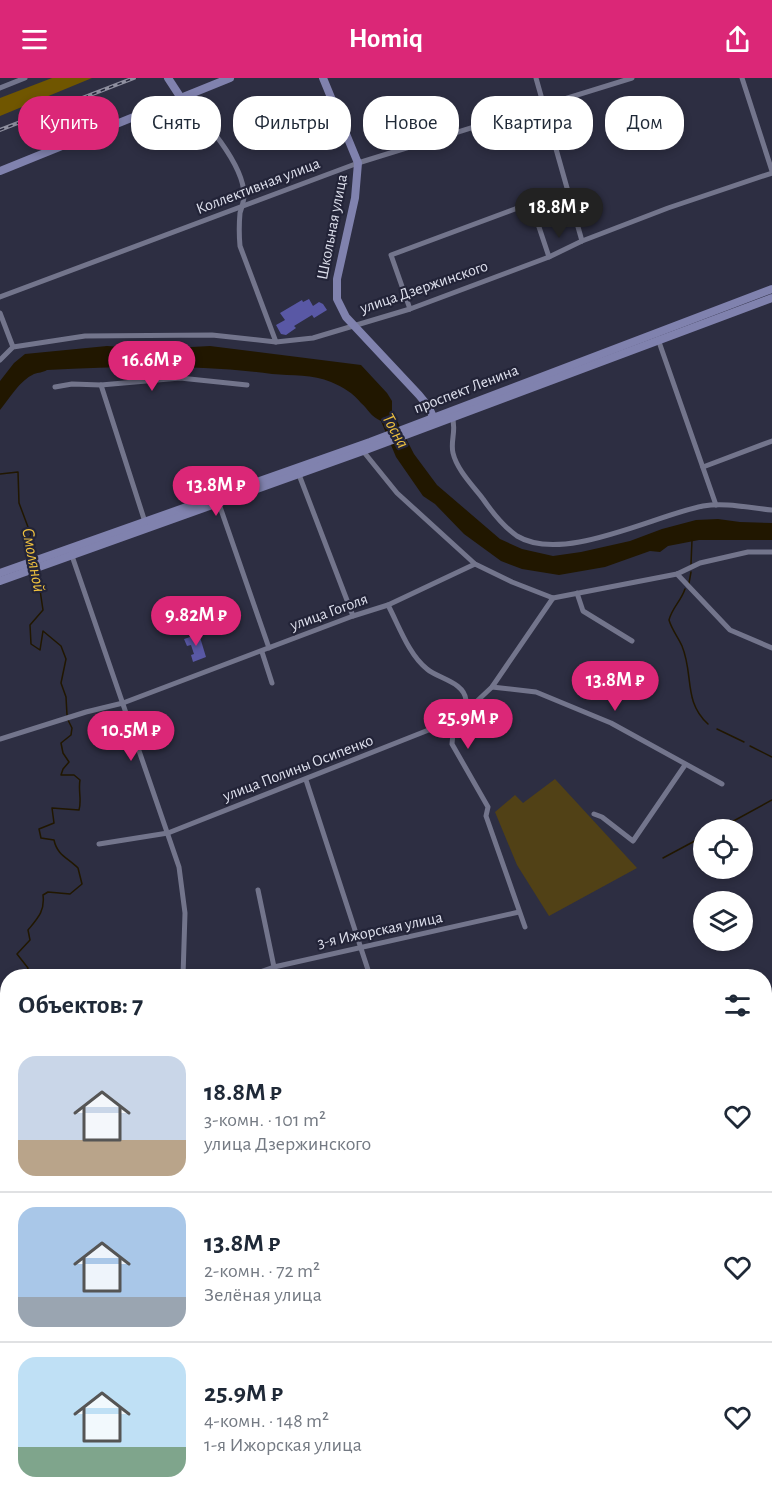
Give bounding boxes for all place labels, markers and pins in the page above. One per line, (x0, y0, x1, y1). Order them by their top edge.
pin: 18.8M ₽ (504, 188, 614, 239)
pin: 16.6M ₽ (97, 341, 207, 392)
pin: 13.8M ₽ (161, 466, 271, 517)
pin: 9.82M ₽ (141, 596, 251, 647)
pin: 13.8M ₽ (560, 661, 670, 712)
pin: 25.9M ₽ (413, 699, 523, 750)
pin: 10.5M ₽ (76, 711, 186, 762)

